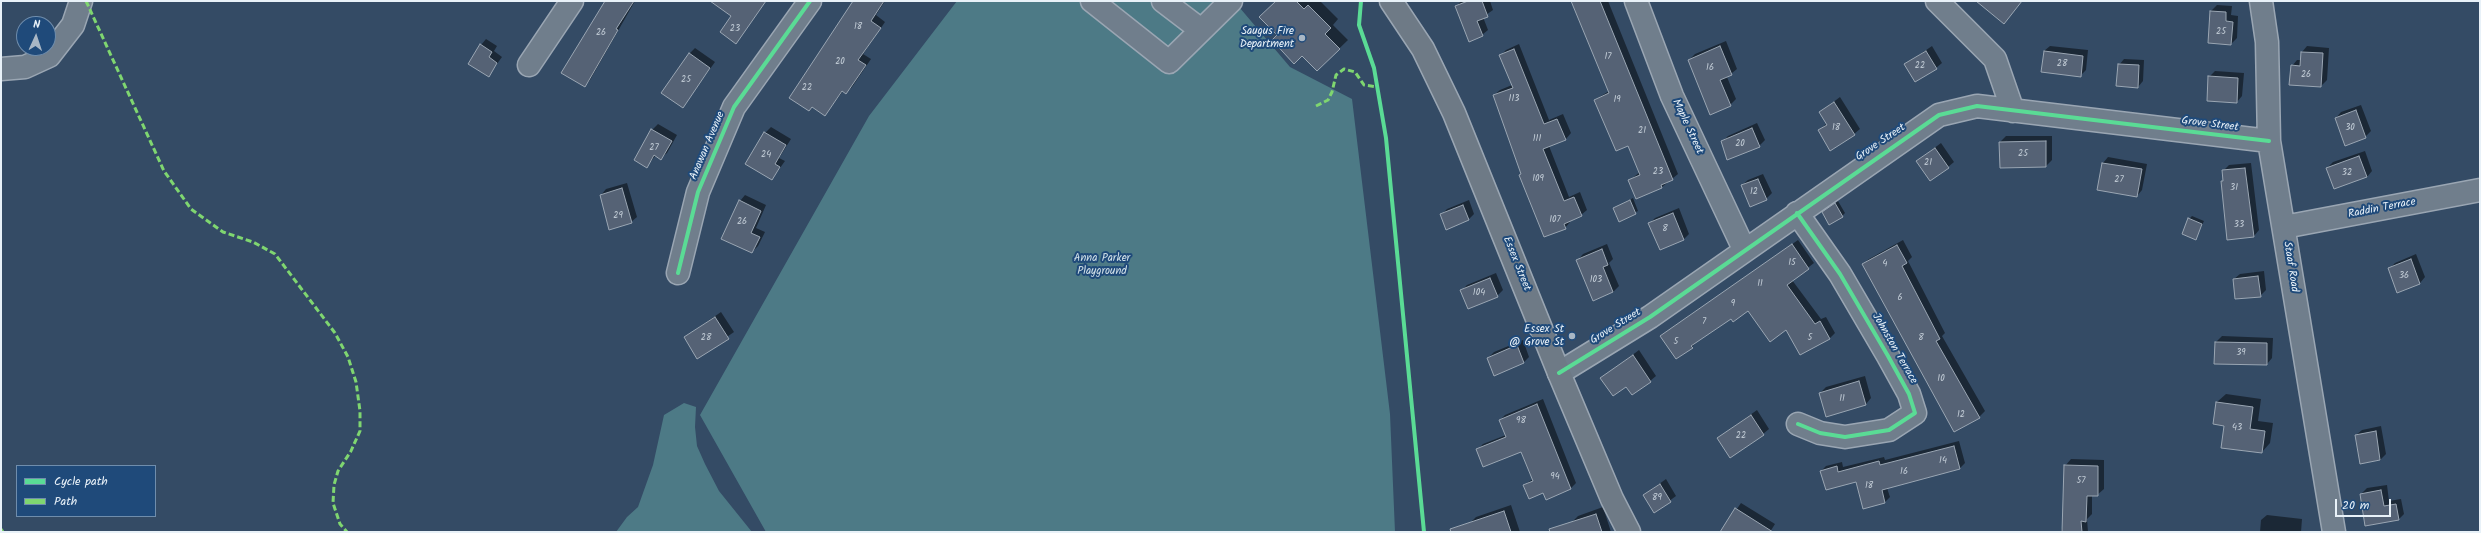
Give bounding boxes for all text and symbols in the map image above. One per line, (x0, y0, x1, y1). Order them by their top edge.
north arrow (16, 16, 56, 56)
text: N (33, 16, 41, 34)
house number: 18 (854, 22, 862, 32)
house number: 23 (730, 24, 740, 34)
place label: Saugus Fire Department (1240, 25, 1294, 51)
house number: 25 (2216, 27, 2226, 37)
house number: 26 (596, 28, 606, 38)
marker: Saugus Fire Department (1297, 33, 1307, 43)
house number: 17 (1605, 52, 1611, 62)
house number: 20 (835, 57, 845, 67)
house number: 28 (2057, 59, 2067, 69)
house number: 22 (1915, 61, 1925, 71)
house number: 16 (1706, 63, 1714, 73)
house number: 26 (2301, 70, 2311, 80)
house number: 25 (681, 75, 691, 85)
house number: 22 (802, 83, 812, 93)
house number: 113 (1509, 94, 1519, 104)
house number: 19 (1613, 95, 1621, 105)
street label: Maple Street (1669, 97, 1705, 157)
street label: Anawan Avenue (688, 110, 728, 182)
street label: Grove Street (2181, 115, 2239, 135)
street label: Grove Street (1854, 122, 1908, 164)
house number: 18 (1832, 123, 1840, 133)
house number: 30 (2345, 123, 2355, 133)
house number: 21 (1638, 126, 1646, 136)
house number: 111 (1533, 134, 1541, 144)
house number: 20 (1735, 139, 1745, 149)
house number: 27 (649, 143, 659, 153)
house number: 25 (2018, 149, 2028, 159)
house number: 24 (761, 150, 771, 160)
house number: 21 (1924, 158, 1932, 168)
house number: 23 (1653, 167, 1663, 177)
house number: 32 (2342, 168, 2352, 178)
house number: 109 (1532, 174, 1544, 184)
house number: 27 (2114, 175, 2124, 185)
house number: 31 (2230, 183, 2238, 193)
house number: 12 (1750, 187, 1758, 197)
street label: Raddin Terrace (2347, 196, 2417, 222)
house number: 29 (613, 211, 623, 221)
house number: 107 (1549, 215, 1561, 225)
house number: 26 (737, 217, 747, 227)
house number: 33 (2234, 220, 2244, 230)
house number: 8 (1662, 224, 1668, 234)
street label: Essex Street (1499, 235, 1533, 293)
street label: Staaf Road (2279, 241, 2301, 293)
park label: Anna Parker Playground (1074, 252, 1130, 278)
house number: 15 (1788, 258, 1796, 268)
house number: 4 (1883, 259, 1887, 269)
house number: 36 (2399, 271, 2409, 281)
house number: 103 (1590, 275, 1602, 285)
house number: 11 (1757, 279, 1763, 289)
house number: 104 (1473, 288, 1485, 298)
house number: 6 (1897, 293, 1903, 303)
house number: 9 (1731, 299, 1735, 309)
street label: Grove Street (1588, 306, 1644, 348)
street label: Johnston Terrace (1868, 311, 1920, 387)
house number: 7 (1702, 317, 1706, 327)
place label: Essex St @ Grove St (1510, 323, 1564, 349)
marker: Essex St @ Grove St (1567, 331, 1577, 341)
house number: 28 (701, 333, 711, 343)
house number: 5 (1808, 333, 1812, 343)
house number: 8 (1918, 333, 1924, 343)
house number: 5 (1674, 337, 1678, 347)
house number: 39 (2236, 348, 2246, 358)
house number: 10 (1937, 374, 1945, 384)
house number: 11 (1839, 394, 1845, 404)
house number: 12 (1957, 410, 1965, 420)
house number: 98 (1516, 416, 1526, 426)
house number: 43 (2232, 423, 2242, 433)
house number: 22 (1736, 431, 1746, 441)
house number: 14 (1939, 456, 1947, 466)
legend (16, 465, 156, 517)
house number: 16 (1900, 467, 1908, 477)
text: Cycle path (54, 472, 108, 491)
house number: 94 (1550, 472, 1560, 482)
house number: 57 (2077, 476, 2085, 486)
house number: 18 (1865, 481, 1873, 491)
scale bar (2337, 491, 2393, 517)
text: Path (54, 492, 77, 511)
house number: 89 (1652, 493, 1662, 503)
text: 20 m (2342, 496, 2369, 515)

